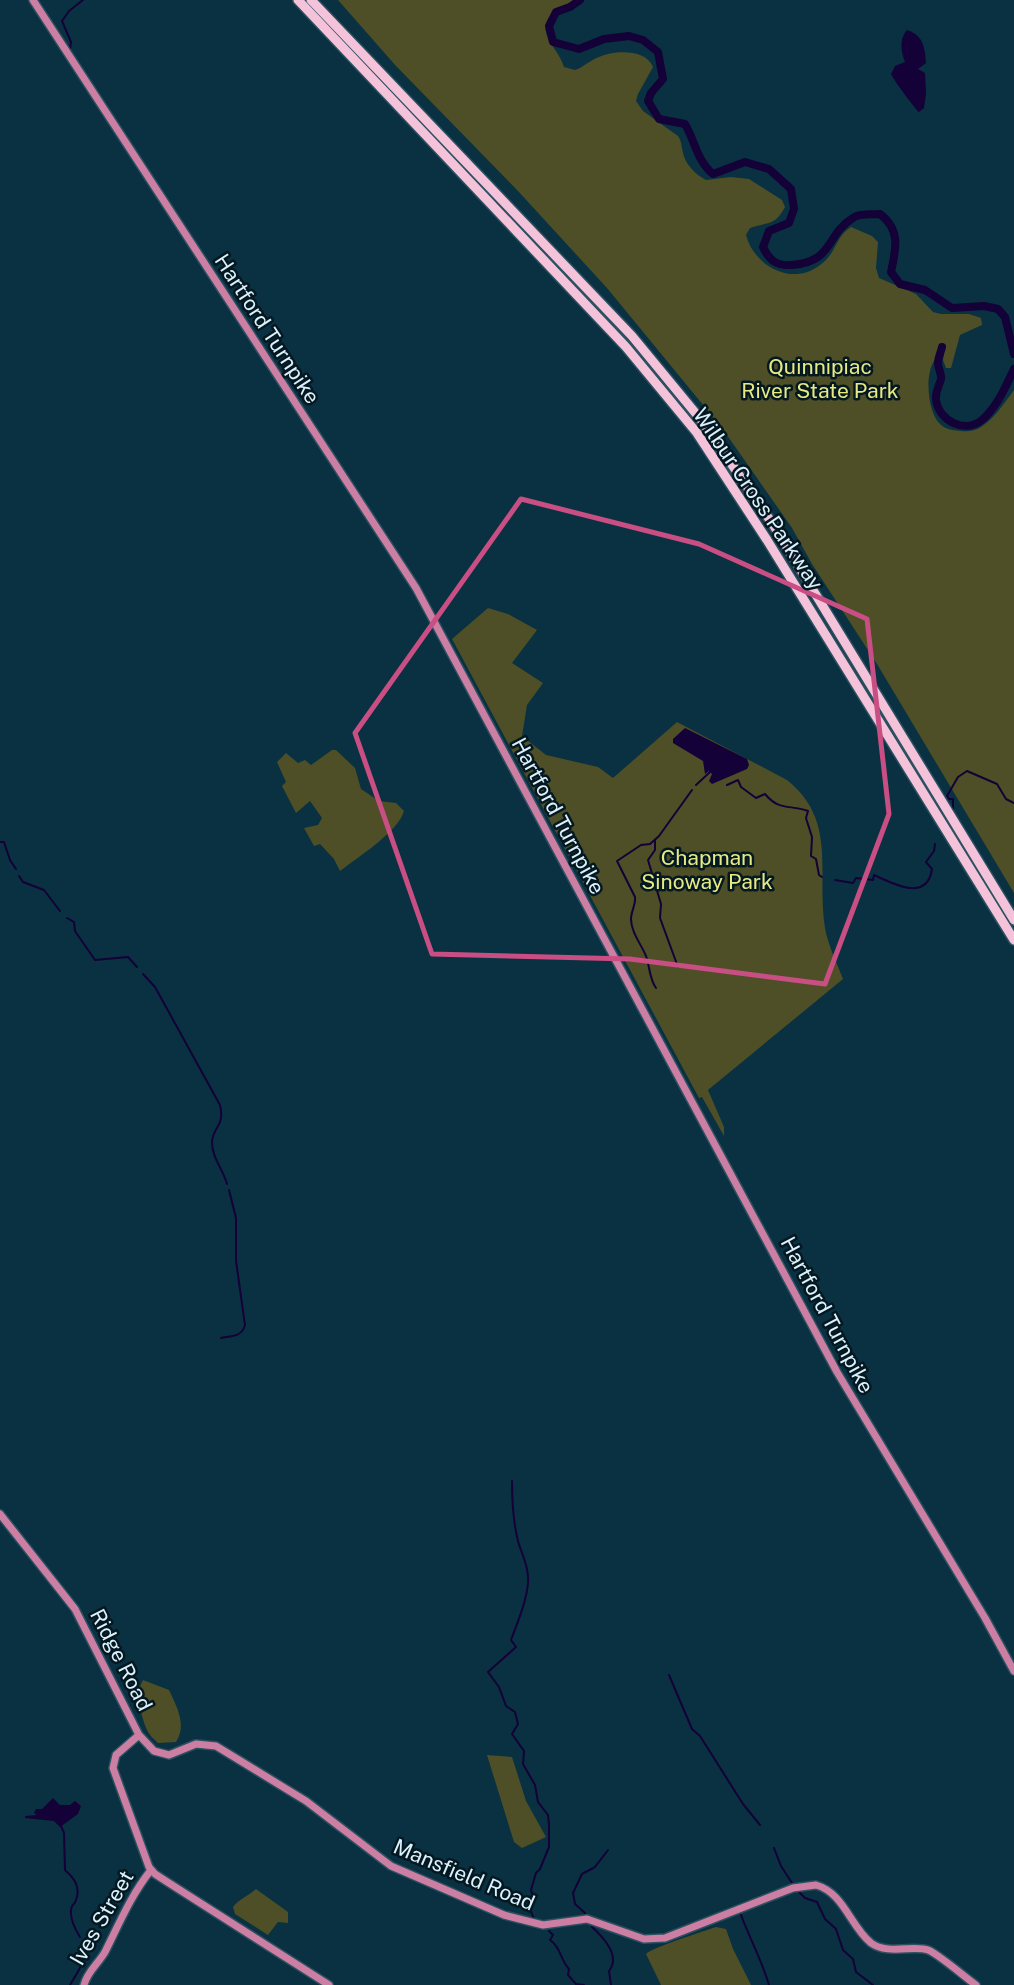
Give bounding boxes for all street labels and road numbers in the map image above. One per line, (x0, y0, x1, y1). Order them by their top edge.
street label: Hartford Turnpike (210, 249, 325, 408)
street label: Wilbur Cross Parkway (688, 403, 829, 594)
street label: Hartford Turnpike (507, 733, 610, 898)
street label: Hartford Turnpike (776, 1232, 879, 1397)
street label: Ridge Road (85, 1605, 158, 1715)
street label: Mansfield Road (390, 1834, 539, 1916)
street label: Ives Street (64, 1866, 139, 1970)

